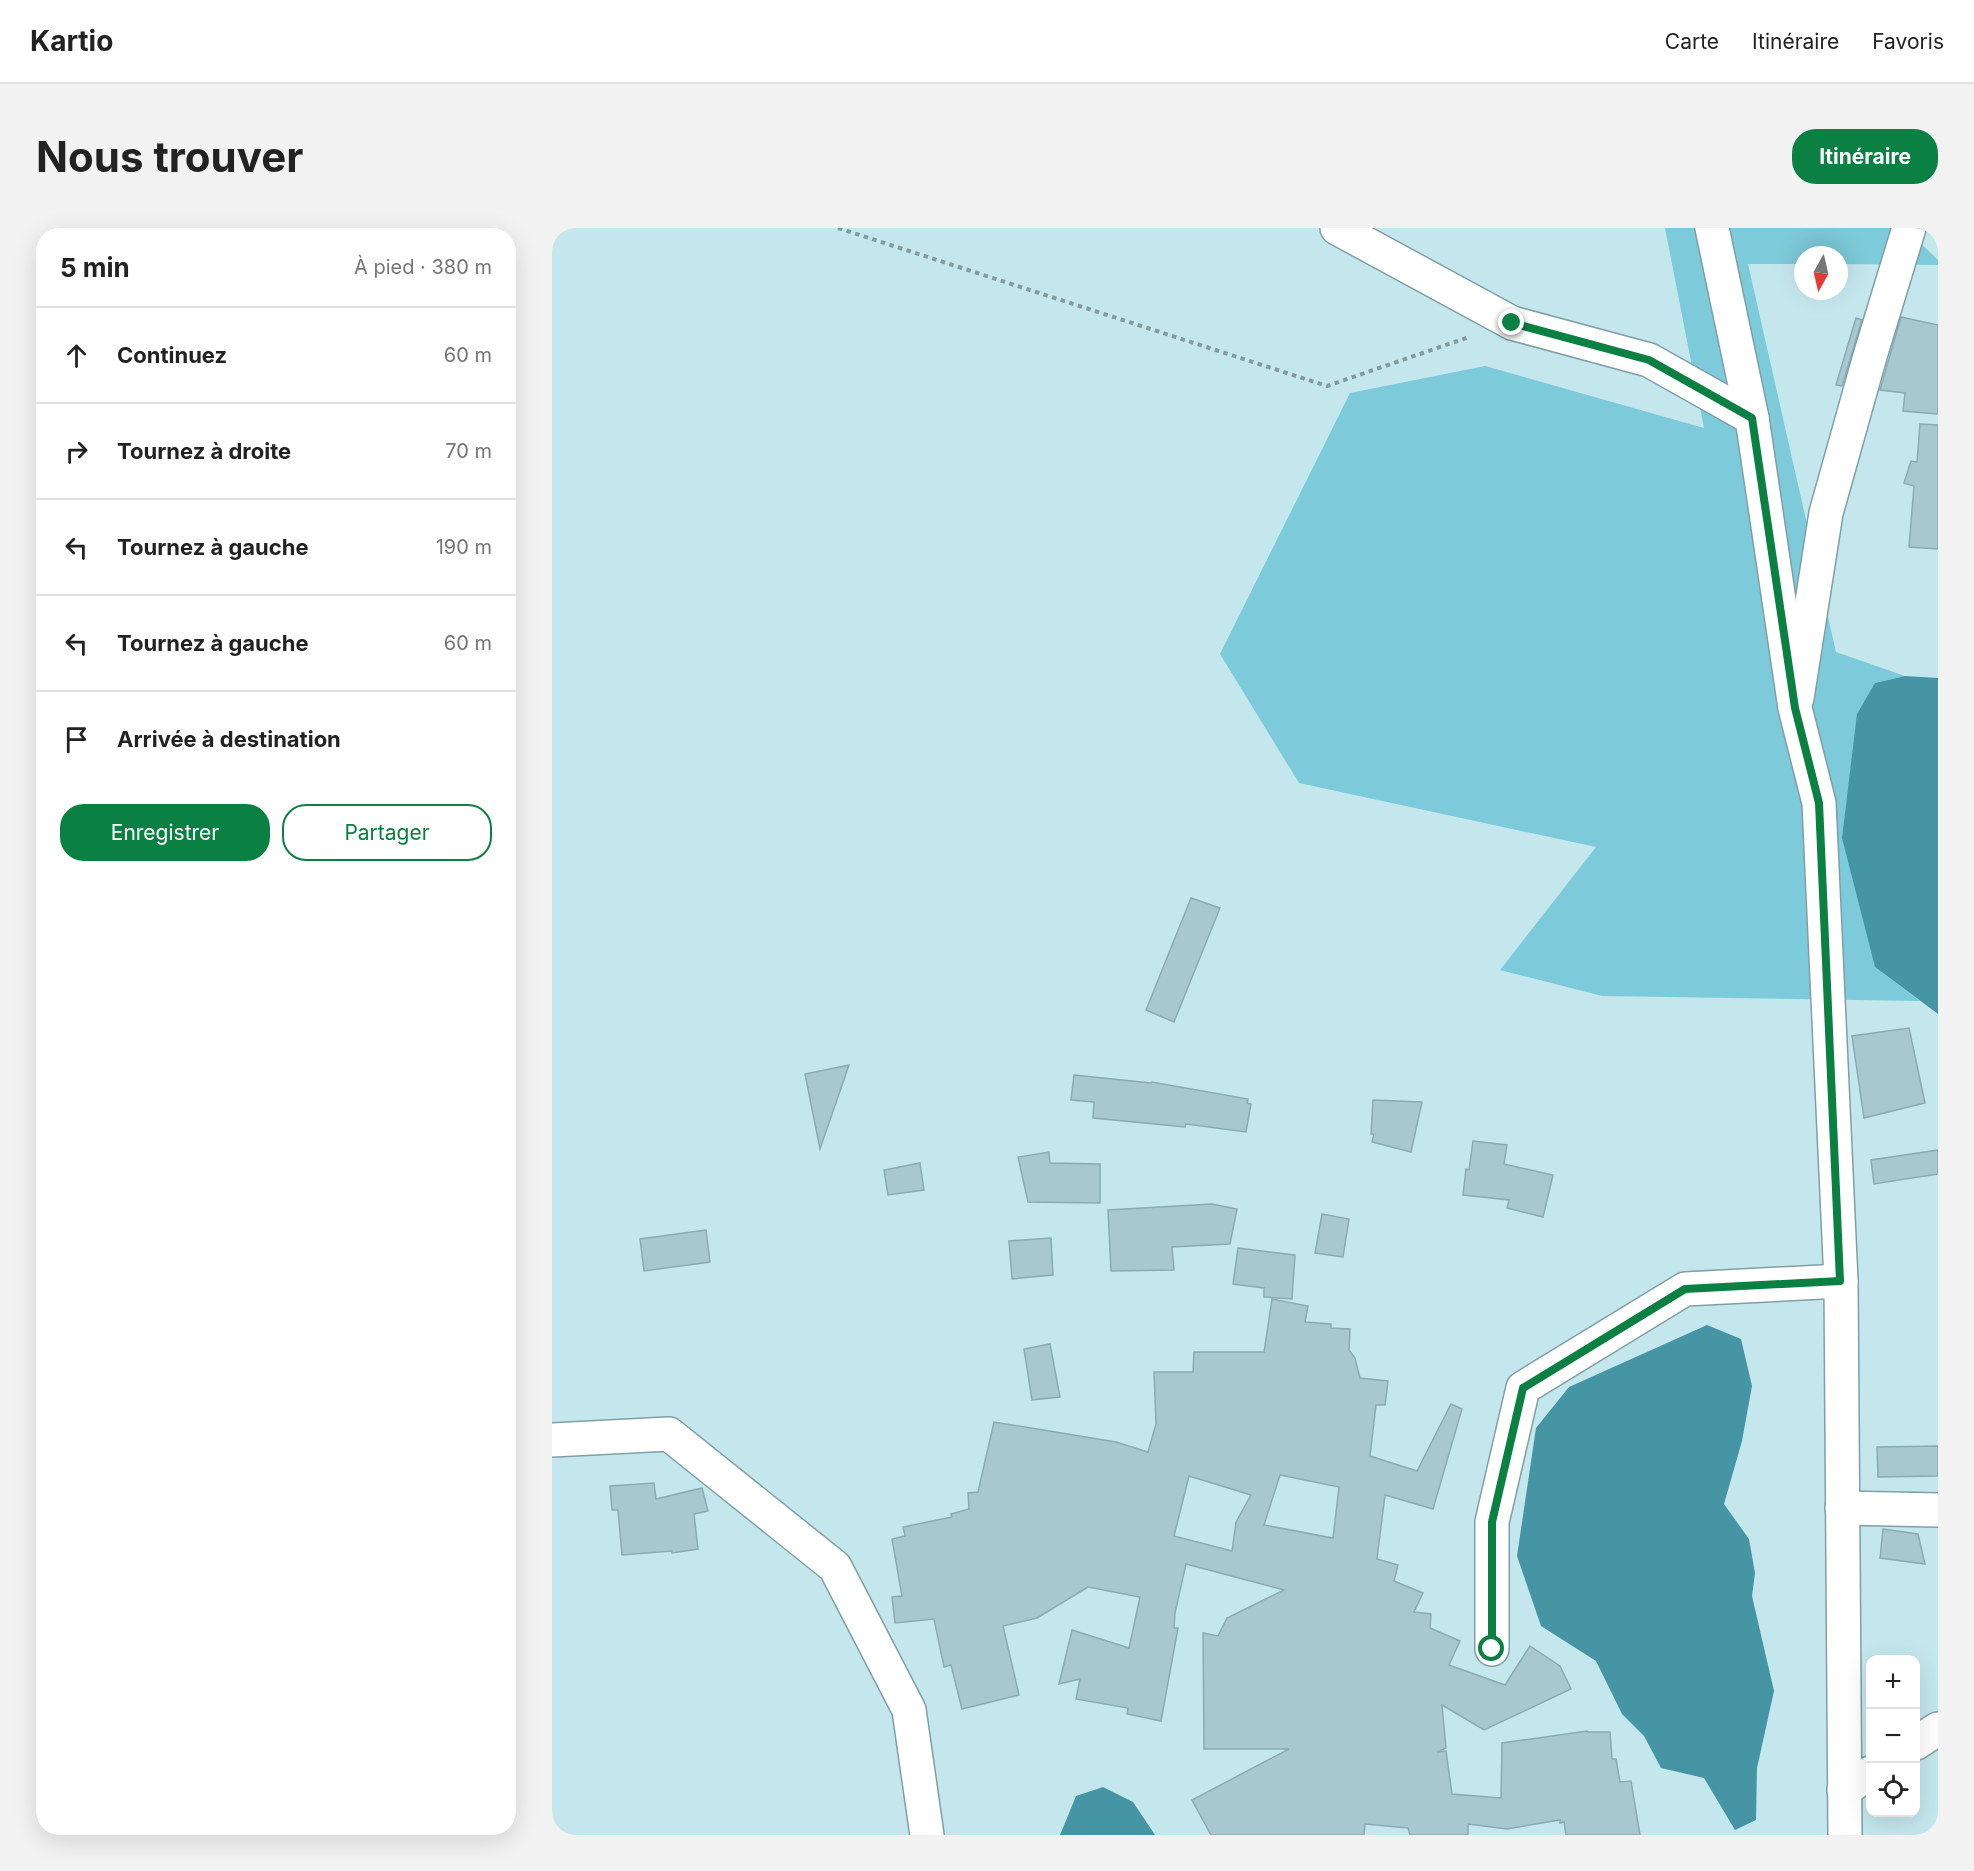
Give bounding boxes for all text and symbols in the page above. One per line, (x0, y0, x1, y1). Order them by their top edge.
text: Kartio (30, 24, 113, 58)
text: Carte (1665, 29, 1719, 54)
text: Itinéraire (1752, 29, 1839, 54)
text: Favoris (1872, 29, 1944, 54)
button: Itinéraire (1792, 129, 1938, 184)
text: Nous trouver (36, 131, 303, 182)
north arrow (1794, 246, 1848, 300)
text: 5 min (60, 252, 130, 283)
text: À pied · 380 m (354, 255, 492, 279)
route end (1498, 309, 1524, 335)
icon: ahead (60, 339, 93, 372)
text: Continuez (117, 342, 227, 368)
text: 60 m (444, 343, 492, 367)
icon: right (60, 435, 93, 468)
text: Tournez à droite (117, 438, 291, 464)
text: 70 m (445, 439, 492, 463)
icon: left (60, 531, 93, 564)
text: Tournez à gauche (117, 534, 309, 560)
text: 190 m (436, 535, 492, 559)
icon: left (60, 627, 93, 660)
text: Tournez à gauche (117, 630, 309, 656)
text: 60 m (444, 631, 492, 655)
icon: arrive (60, 723, 93, 756)
text: Arrivée à destination (117, 726, 341, 752)
button: Enregistrer (60, 804, 270, 861)
button: Partager (282, 804, 492, 861)
route start (1478, 1635, 1504, 1661)
map controls (1866, 1655, 1920, 1817)
button: + (1866, 1655, 1920, 1709)
button: − (1866, 1709, 1920, 1763)
button: locate (1866, 1763, 1920, 1817)

